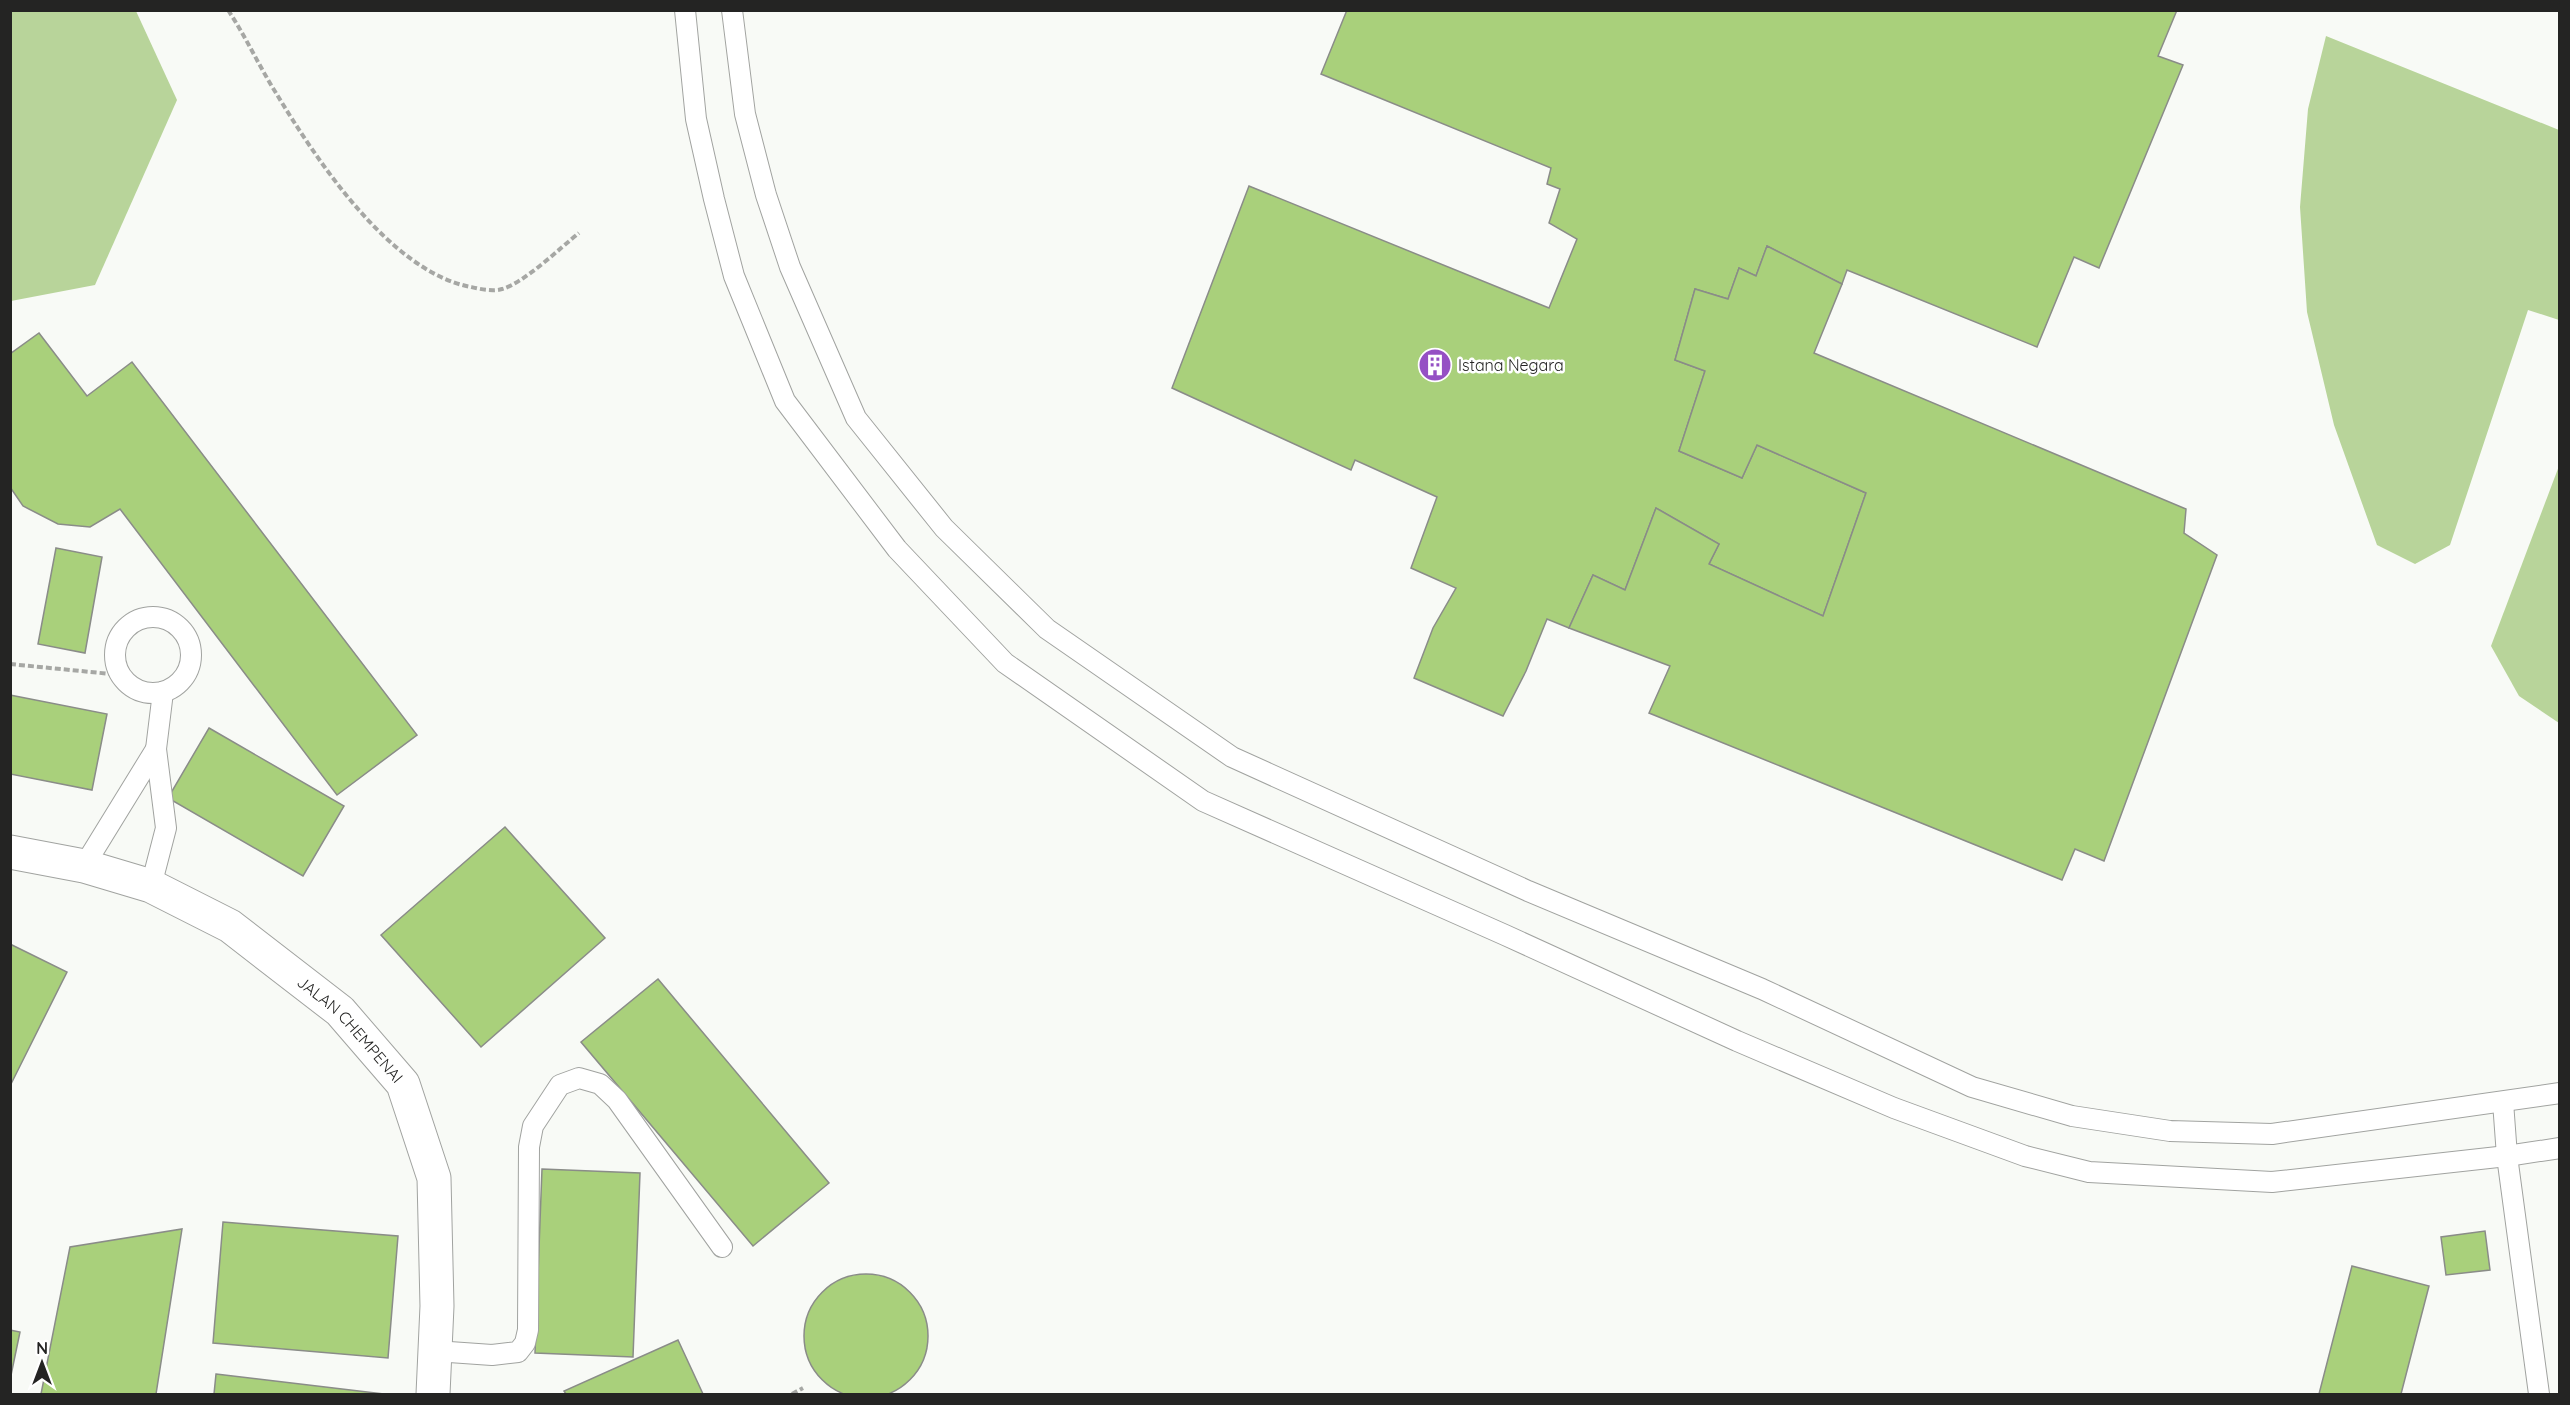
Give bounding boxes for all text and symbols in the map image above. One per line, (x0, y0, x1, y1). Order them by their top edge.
building icon: Istana Negara (1417, 347, 1453, 383)
place label: Istana Negara (1458, 355, 1564, 375)
street label: JALAN CHEMPENAI (293, 972, 408, 1087)
north arrow (12, 1333, 72, 1393)
text: N (36, 1338, 48, 1358)

